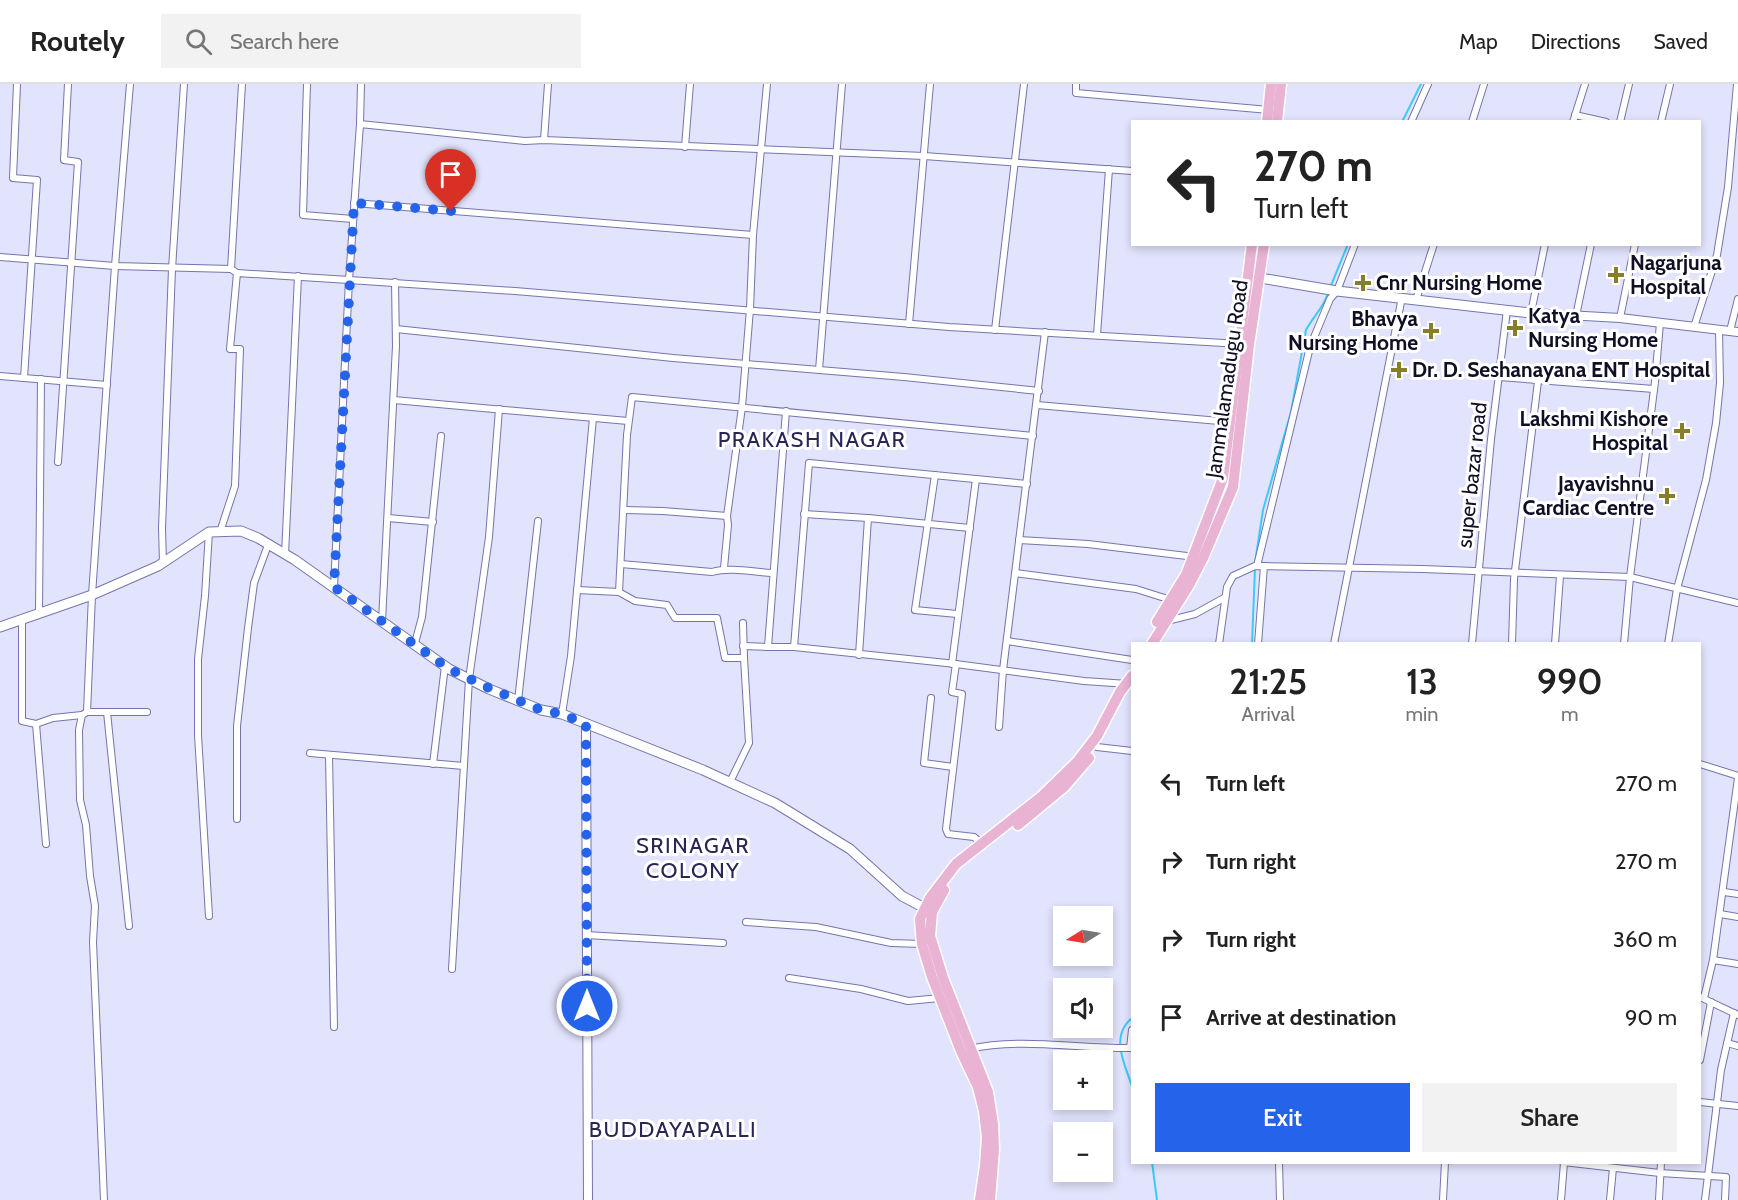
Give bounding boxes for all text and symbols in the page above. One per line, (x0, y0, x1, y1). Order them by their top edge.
search box (161, 14, 581, 68)
text: Routely (30, 24, 125, 58)
icon: search (182, 25, 215, 58)
text: Search here (230, 28, 339, 55)
text: Map (1459, 29, 1498, 54)
text: Directions (1531, 29, 1620, 54)
text: Saved (1653, 29, 1708, 54)
text: 270 m (1254, 140, 1373, 192)
icon: left (1155, 144, 1233, 222)
pin (425, 149, 476, 211)
icon: arrive (434, 158, 467, 191)
text: Turn left (1254, 192, 1348, 225)
place label: Nagarjuna Hospital (1630, 250, 1722, 299)
marker: Nagarjuna Hospital (1607, 266, 1625, 284)
place label: Cnr Nursing Home (1376, 270, 1542, 295)
marker: Cnr Nursing Home (1354, 274, 1372, 292)
street label: Jammalamadugu Road (1200, 278, 1253, 481)
place label: Katya Nursing Home (1528, 303, 1658, 352)
place label: Bhavya Nursing Home (1288, 306, 1419, 355)
marker: Katya Nursing Home (1506, 319, 1524, 337)
marker: Bhavya Nursing Home (1422, 322, 1440, 340)
place label: Dr. D. Seshanayana ENT Hospital (1412, 357, 1711, 382)
marker: Dr. D. Seshanayana ENT Hospital (1390, 361, 1408, 379)
street label: super bazar road (1451, 401, 1492, 549)
place label: Lakshmi Kishore Hospital (1520, 406, 1668, 455)
marker: Lakshmi Kishore Hospital (1673, 422, 1691, 440)
district label: PRAKASH NAGAR (718, 426, 906, 453)
place label: Jayavishnu Cardiac Centre (1523, 471, 1654, 520)
marker: Jayavishnu Cardiac Centre (1658, 487, 1676, 505)
text: 21:25 (1229, 659, 1307, 703)
text: 13 (1406, 659, 1438, 703)
text: 990 (1537, 659, 1603, 703)
text: Arrival (1242, 702, 1295, 726)
text: min (1405, 702, 1438, 726)
text: m (1561, 702, 1578, 726)
icon: left (1155, 767, 1188, 800)
text: Turn left (1206, 770, 1285, 797)
text: 270 m (1615, 770, 1677, 797)
district label: SRINAGAR COLONY (636, 832, 750, 884)
icon: right (1155, 845, 1188, 878)
text: Turn right (1206, 848, 1296, 875)
text: 270 m (1615, 848, 1677, 875)
north arrow (1053, 906, 1113, 966)
map controls (1053, 906, 1113, 1182)
icon: right (1155, 923, 1188, 956)
text: Turn right (1206, 926, 1296, 953)
text: 360 m (1613, 926, 1677, 953)
position arrow (555, 974, 619, 1038)
button: sound (1053, 978, 1113, 1038)
icon: arrive (1155, 1001, 1188, 1034)
text: Arrive at destination (1206, 1004, 1396, 1031)
text: 90 m (1625, 1004, 1677, 1031)
button: + (1053, 1050, 1113, 1110)
button: Exit (1155, 1083, 1410, 1152)
button: Share (1422, 1083, 1677, 1152)
district label: BUDDAYAPALLI (589, 1116, 757, 1143)
button: − (1053, 1122, 1113, 1182)

